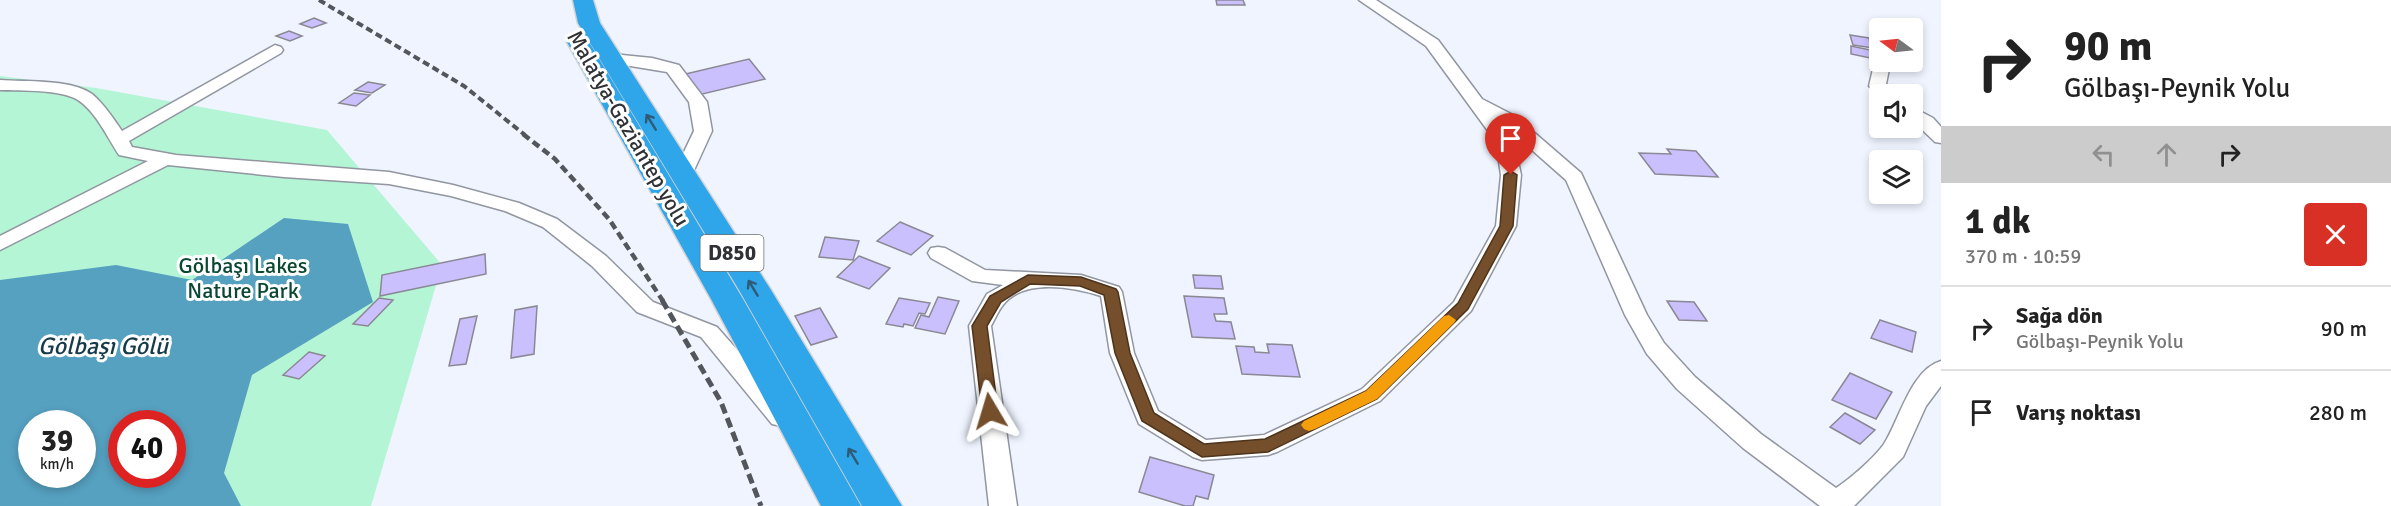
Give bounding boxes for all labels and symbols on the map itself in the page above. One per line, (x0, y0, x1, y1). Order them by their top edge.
north arrow (1869, 18, 1923, 72)
street label: Malatya-Gaziantep yolu (561, 25, 696, 231)
pin (1485, 113, 1536, 175)
one-way arrow (644, 114, 656, 131)
road number: D850 (700, 235, 764, 271)
park label: Gölbaşı Lakes Nature Park (179, 252, 307, 304)
one-way arrow (747, 280, 759, 297)
water label: Gölbaşı Gölü (38, 331, 170, 361)
position arrow (958, 379, 1022, 443)
speed limit sign: 40 (108, 410, 186, 488)
one-way arrow (846, 448, 858, 465)

